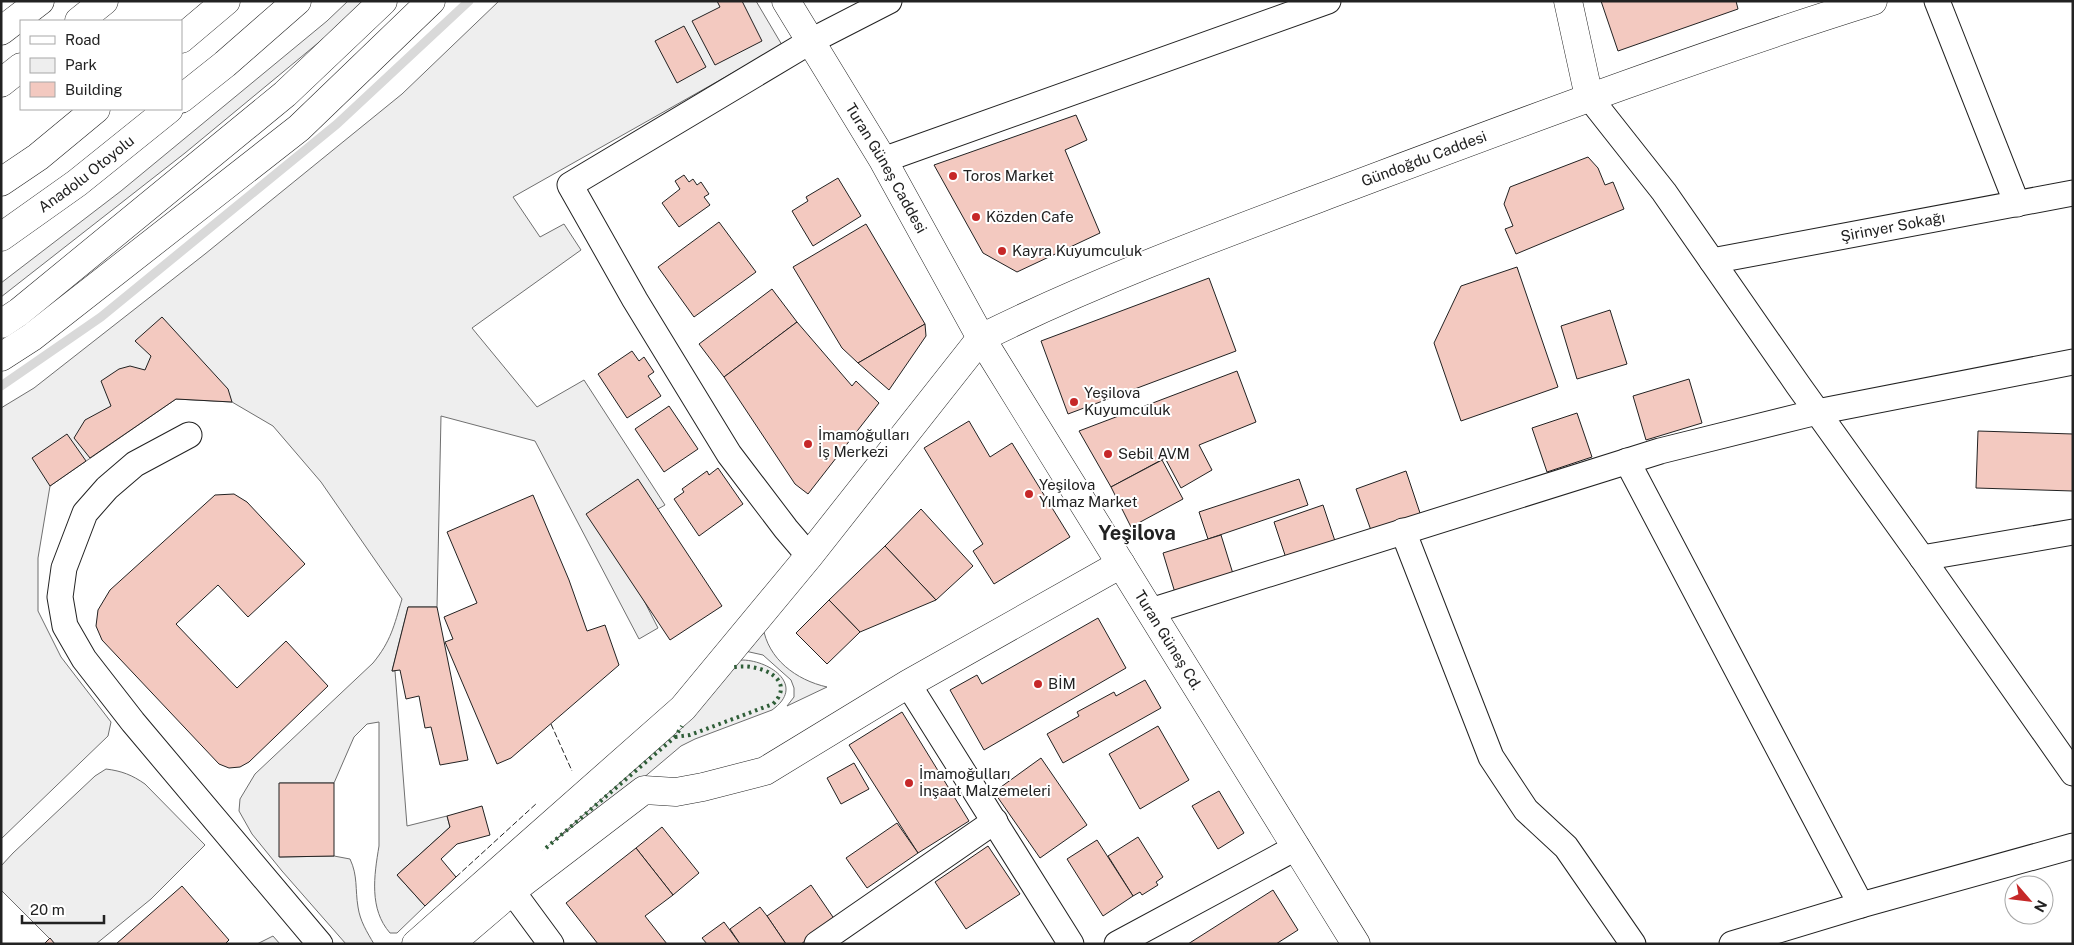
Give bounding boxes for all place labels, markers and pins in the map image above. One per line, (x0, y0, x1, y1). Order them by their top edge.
place label: Toros Market (963, 167, 1054, 184)
marker: Toros Market (947, 170, 959, 182)
place label: Közden Cafe (986, 208, 1074, 225)
marker: Közden Cafe (970, 211, 982, 223)
place label: Kayra Kuyumculuk (1012, 242, 1142, 259)
marker: Kayra Kuyumculuk (996, 245, 1008, 257)
place label: Yeşilova Kuyumculuk (1084, 384, 1171, 418)
marker: Yeşilova Kuyumculuk (1068, 396, 1080, 408)
place label: İmamoğulları İş Merkezi (818, 425, 909, 460)
marker: İmamoğulları İş Merkezi (802, 438, 814, 450)
place label: Sebil AVM (1118, 445, 1190, 462)
marker: Sebil AVM (1102, 448, 1114, 460)
place label: Yeşilova Yılmaz Market (1039, 476, 1138, 510)
marker: Yeşilova Yılmaz Market (1023, 488, 1035, 500)
place label: BİM (1048, 674, 1076, 692)
marker: BİM (1032, 678, 1044, 690)
place label: İmamoğulları İnşaat Malzemeleri (919, 764, 1051, 799)
marker: İmamoğulları İnşaat Malzemeleri (903, 777, 915, 789)

